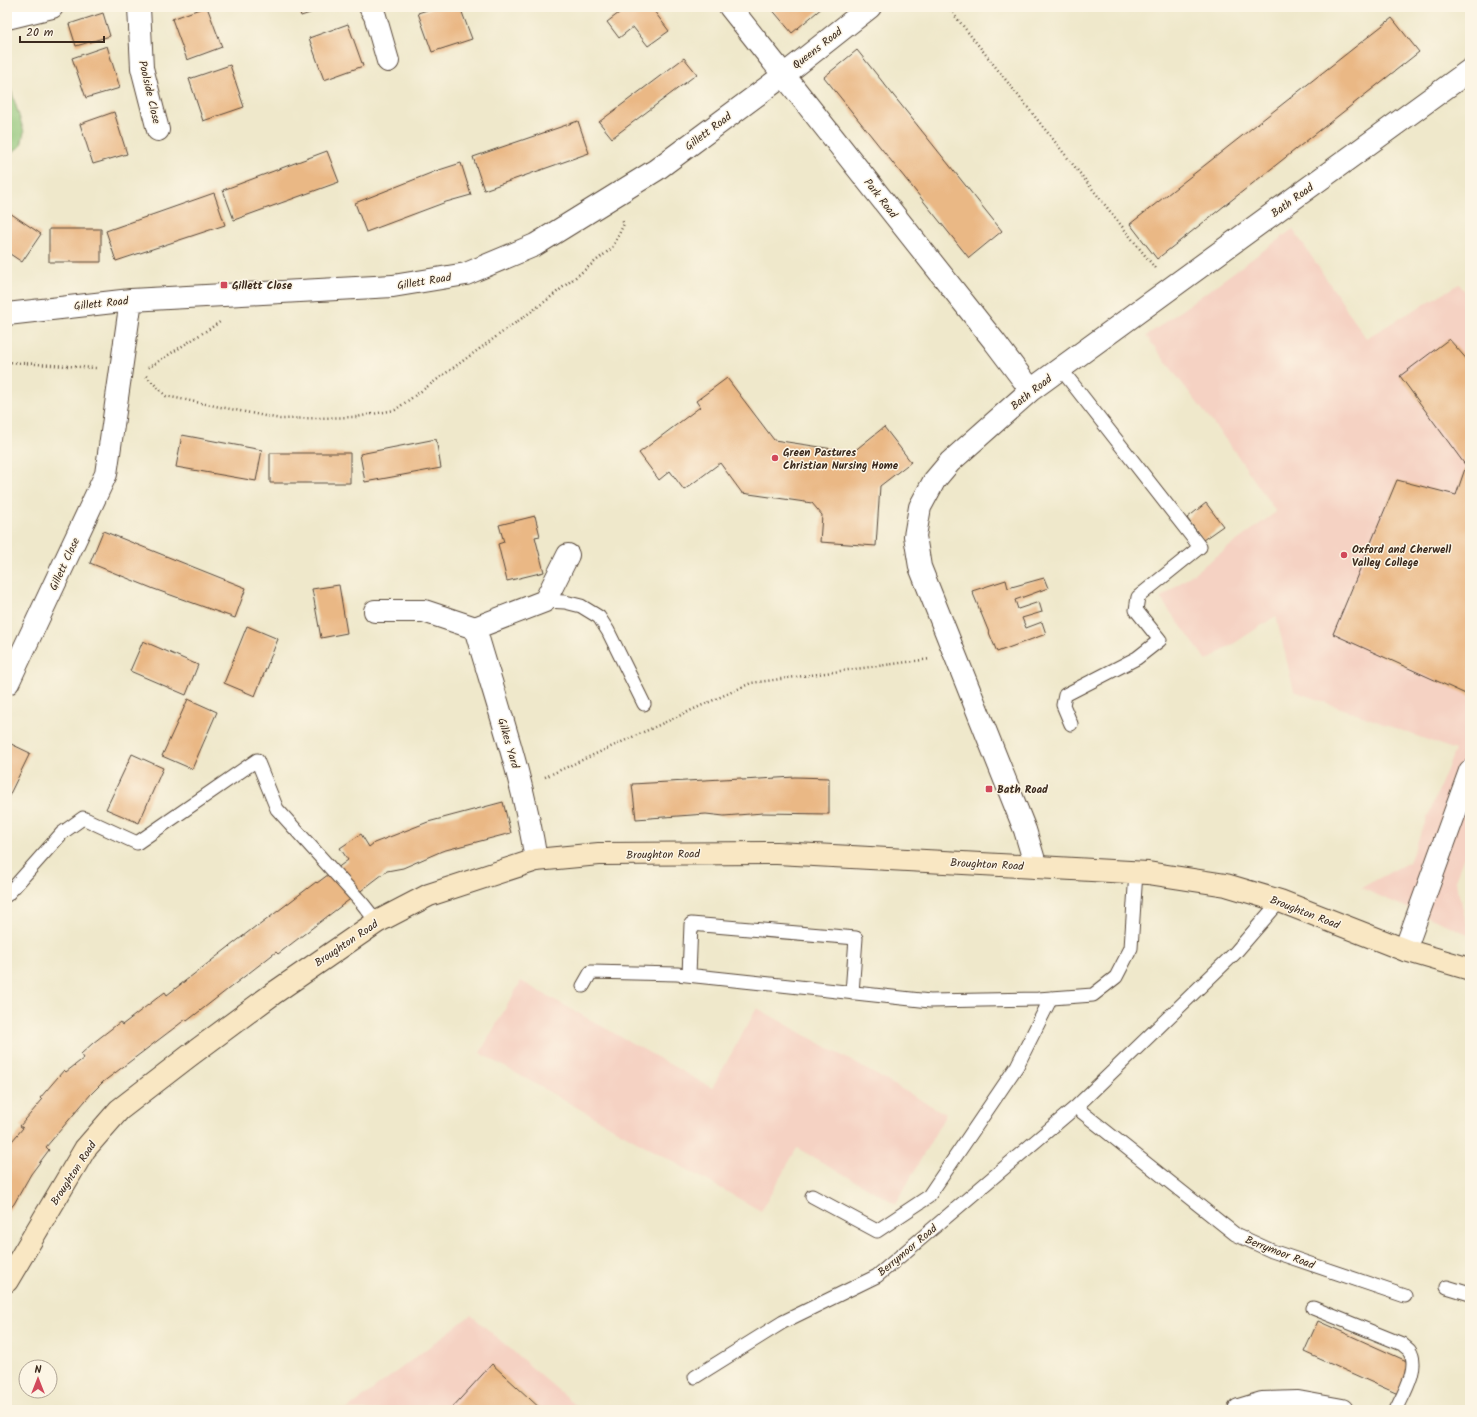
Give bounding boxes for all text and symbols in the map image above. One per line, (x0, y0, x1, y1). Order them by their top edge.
scale bar (20, 18, 104, 44)
text: 20 m (26, 23, 54, 42)
street label: Queens Road (789, 23, 847, 74)
street label: Poolside Close (133, 59, 165, 126)
street label: Gillett Road (681, 108, 736, 155)
street label: Park Road (859, 175, 902, 223)
street label: Bath Road (1268, 179, 1318, 222)
street label: Gillett Road (396, 269, 453, 295)
place label: Gillett Close (232, 277, 293, 295)
marker: Gillett Close (219, 280, 229, 290)
street label: Gillett Road (73, 292, 130, 316)
street label: Bath Road (1007, 370, 1057, 415)
place label: Green Pastures Christian Nursing Home (783, 444, 899, 475)
marker: Green Pastures Christian Nursing Home (770, 453, 780, 463)
street label: Gillett Close (45, 535, 85, 594)
place label: Oxford and Cherwell Valley College (1352, 541, 1451, 572)
marker: Oxford and Cherwell Valley College (1339, 550, 1349, 560)
street label: Gilkes Yard (492, 716, 524, 771)
place label: Bath Road (997, 781, 1049, 799)
marker: Bath Road (984, 784, 994, 794)
street label: Broughton Road (626, 845, 700, 865)
street label: Broughton Road (950, 854, 1025, 876)
street label: Broughton Road (1267, 891, 1343, 935)
street label: Broughton Road (311, 916, 383, 972)
street label: Broughton Road (46, 1137, 102, 1209)
street label: Berrymoor Road (874, 1220, 942, 1281)
street label: Berrymoor Road (1242, 1231, 1318, 1275)
north arrow (18, 1359, 58, 1399)
text: N (35, 1361, 42, 1379)

